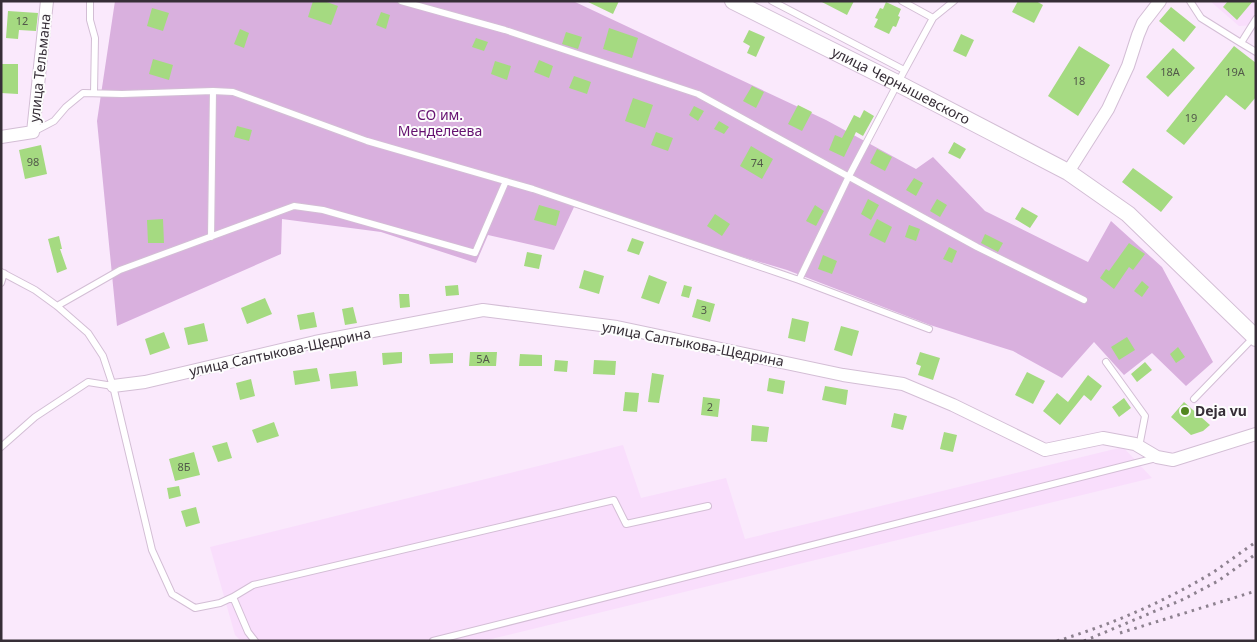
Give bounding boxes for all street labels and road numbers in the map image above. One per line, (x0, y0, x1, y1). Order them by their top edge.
street label: улица Тельмана (24, 13, 55, 123)
street label: улица Чернышевского (829, 42, 974, 128)
street label: улица Салтыкова-Щедрина (600, 317, 786, 370)
street label: улица Салтыкова-Щедрина (187, 323, 372, 380)

